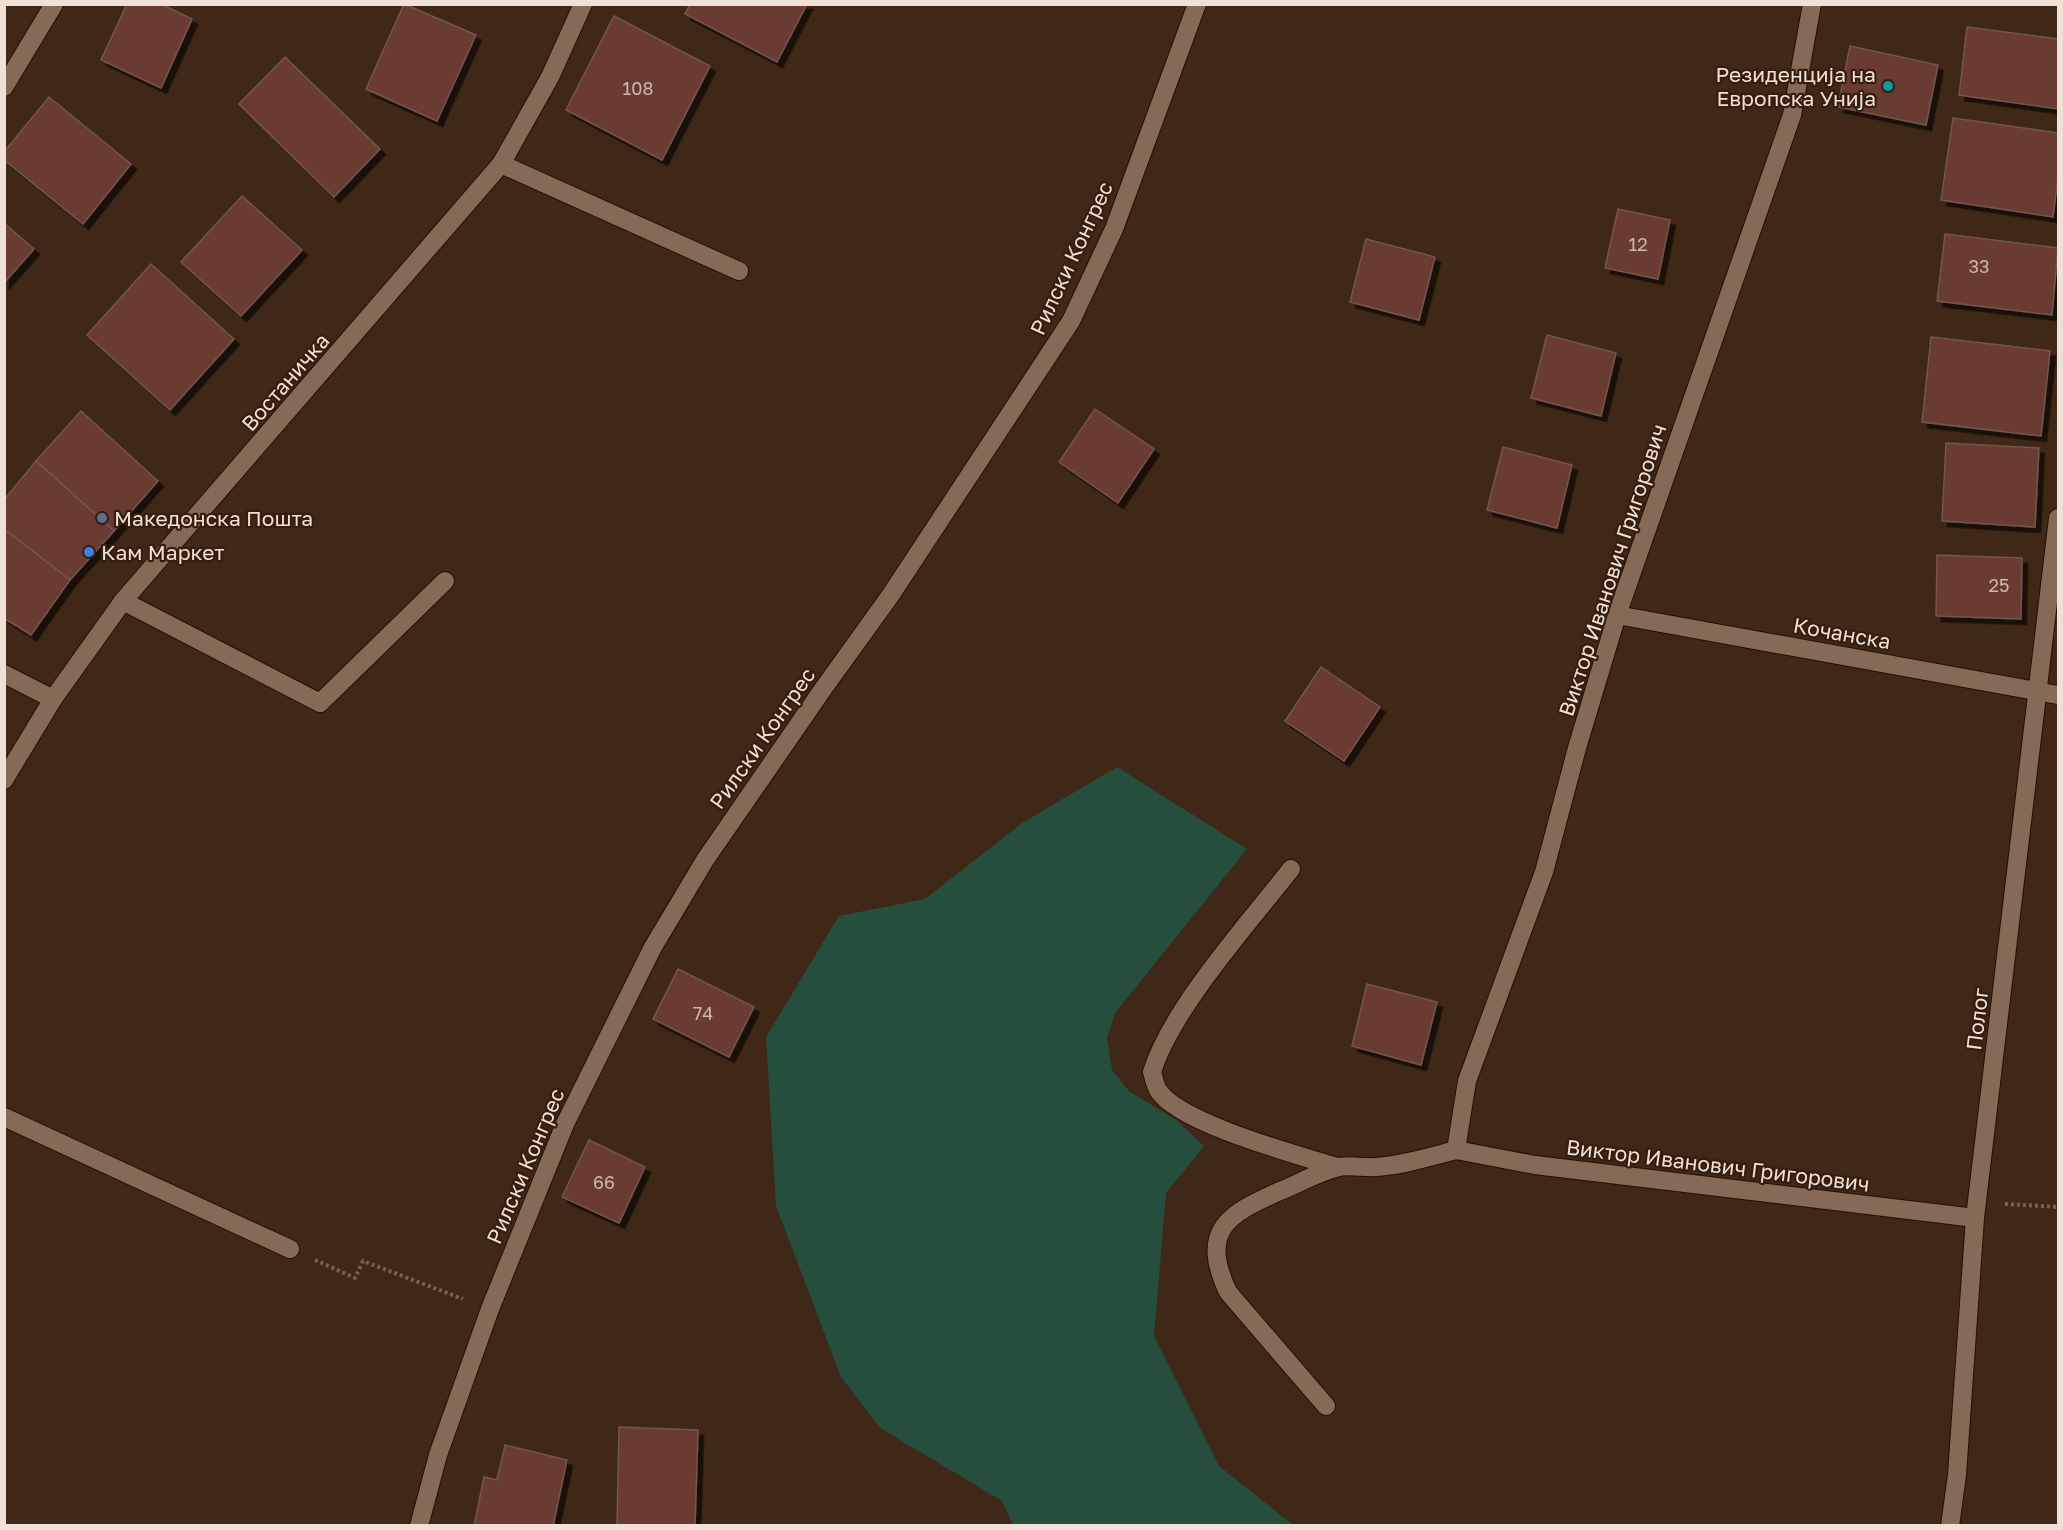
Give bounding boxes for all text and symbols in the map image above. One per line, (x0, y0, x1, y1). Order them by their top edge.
place label: Резиденција на Европска Унија (1715, 61, 1876, 111)
house number: 108 (623, 77, 653, 99)
marker: Резиденција на Европска Унија (1881, 79, 1895, 93)
street label: Рилски Конгрес (1024, 177, 1118, 339)
house number: 12 (1628, 233, 1648, 255)
house number: 33 (1968, 255, 1990, 277)
street label: Востаничка (236, 328, 334, 436)
street label: Виктор Иванович Григорович (1552, 421, 1672, 719)
place label: Македонска Пошта (114, 505, 313, 531)
marker: Македонска Пошта (95, 511, 109, 525)
place label: Кам Маркет (101, 539, 224, 565)
marker: Кам Маркет (82, 545, 96, 559)
house number: 25 (1989, 574, 2009, 596)
street label: Кочанска (1791, 612, 1893, 654)
street label: Рилски Конгрес (704, 662, 820, 814)
street label: Полог (1960, 986, 1994, 1052)
house number: 74 (693, 1002, 713, 1024)
street label: Рилски Конгрес (481, 1084, 569, 1248)
street label: Виктор Иванович Григорович (1565, 1133, 1871, 1197)
house number: 66 (593, 1171, 615, 1193)

